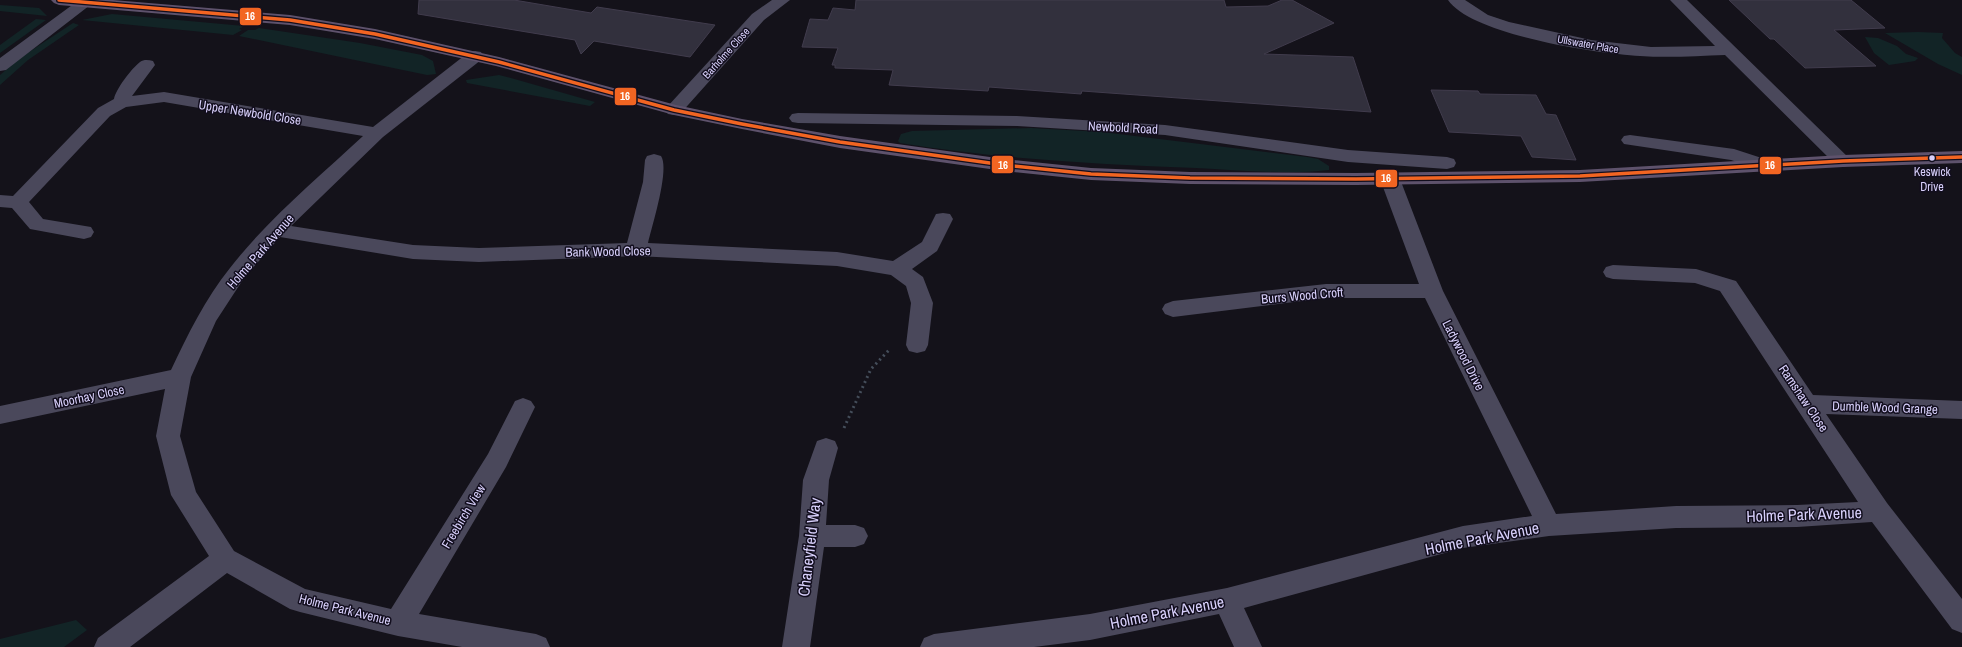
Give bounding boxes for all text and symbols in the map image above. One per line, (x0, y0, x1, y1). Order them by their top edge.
line badge: 16 (239, 7, 262, 26)
text: 16 (245, 9, 255, 23)
street label: Barholme Close (699, 24, 753, 82)
street label: Ullswater Place (1556, 32, 1620, 56)
line badge: 16 (614, 87, 637, 106)
text: 16 (620, 89, 630, 103)
street label: Upper Newbold Close (197, 96, 303, 129)
street label: Newbold Road (1088, 117, 1158, 138)
marker: Keswick Drive (1927, 153, 1937, 163)
line badge: 16 (991, 155, 1014, 174)
line badge: 16 (1759, 156, 1782, 175)
text: 16 (998, 158, 1008, 172)
text: 16 (1765, 158, 1775, 172)
place label: Keswick Drive (1914, 164, 1950, 195)
line badge: 16 (1375, 169, 1398, 188)
text: 16 (1381, 171, 1391, 185)
street label: Holme Park Avenue (223, 210, 298, 292)
street label: Bank Wood Close (565, 242, 651, 261)
street label: Burrs Wood Croft (1260, 283, 1344, 308)
street label: Ladywood Drive (1438, 317, 1489, 393)
street label: Ramshaw Close (1775, 361, 1832, 435)
street label: Moorhay Close (52, 381, 126, 412)
street label: Dumble Wood Grange (1832, 397, 1938, 418)
street label: Freebirch View (438, 481, 489, 552)
street label: Chaneyfield Way (792, 496, 826, 598)
street label: Holme Park Avenue (1746, 501, 1862, 527)
street label: Holme Park Avenue (1423, 516, 1541, 560)
street label: Holme Park Avenue (297, 590, 393, 629)
street label: Holme Park Avenue (1108, 590, 1226, 634)

